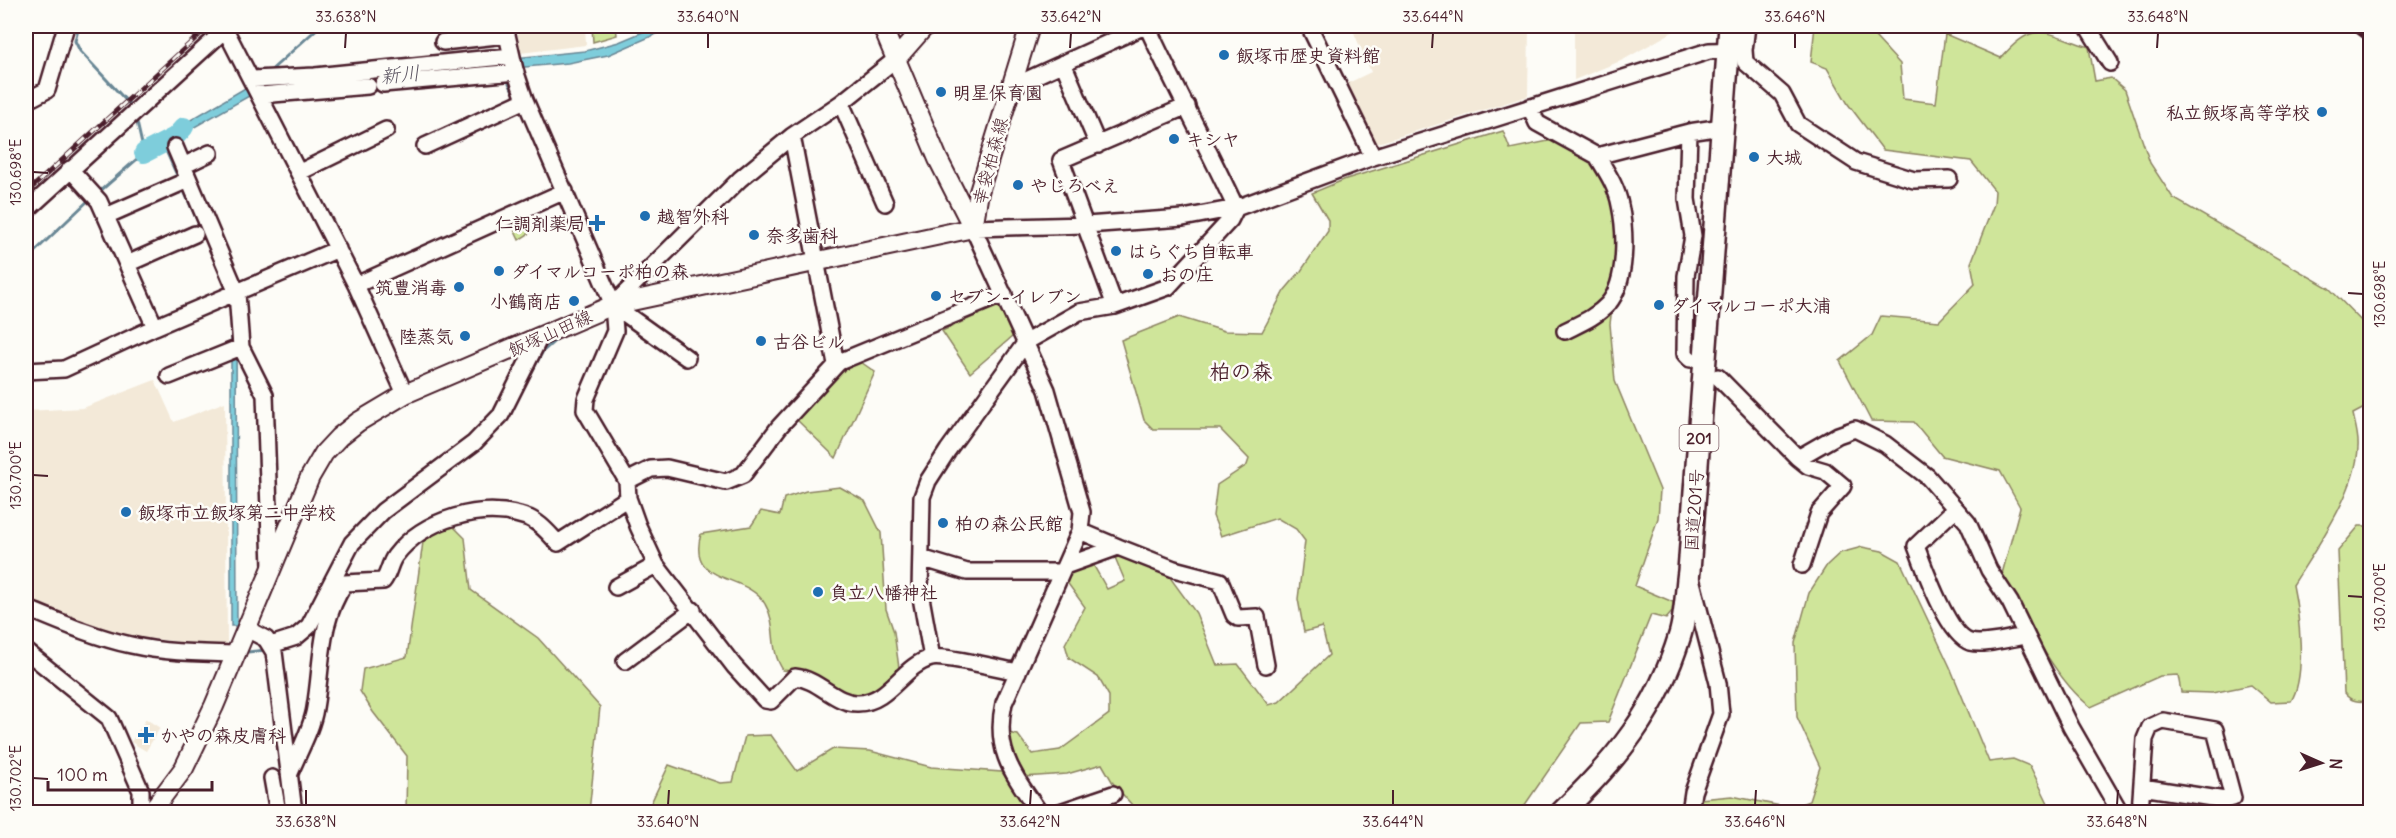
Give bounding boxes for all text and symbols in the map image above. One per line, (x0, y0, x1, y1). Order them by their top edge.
text: 33.638°N (315, 7, 377, 26)
text: 33.640°N (677, 7, 739, 26)
text: 33.642°N (1040, 7, 1102, 26)
text: 33.644°N (1402, 7, 1464, 26)
text: 33.646°N (1764, 7, 1826, 26)
text: 33.648°N (2127, 7, 2189, 26)
place label: 飯塚市歴史資料館 (1236, 44, 1380, 67)
marker: 飯塚市歴史資料館 (1217, 48, 1231, 62)
water label: 新川 (379, 59, 421, 89)
place label: 明星保育園 (953, 81, 1043, 104)
marker: 明星保育園 (934, 85, 948, 99)
place label: 私立飯塚高等学校 (2166, 101, 2310, 124)
marker: 私立飯塚高等学校 (2315, 105, 2329, 119)
street label: 幸袋柏森線 (967, 115, 1013, 207)
place label: キシヤ (1186, 128, 1240, 151)
marker: キシヤ (1167, 132, 1181, 146)
text: 130.698°E (6, 138, 25, 206)
place label: 大城 (1766, 146, 1802, 169)
marker: 大城 (1747, 150, 1761, 164)
place label: やじろべえ (1030, 174, 1120, 197)
marker: やじろべえ (1011, 178, 1025, 192)
place label: 越智外科 (657, 205, 729, 228)
marker: 越智外科 (638, 209, 652, 223)
place label: 仁調剤薬局 (495, 212, 585, 235)
marker: 仁調剤薬局 (590, 216, 604, 230)
place label: 奈多歯科 (766, 224, 838, 247)
marker: 奈多歯科 (747, 228, 761, 242)
place label: はらぐち自転車 (1128, 240, 1254, 263)
marker: はらぐち自転車 (1109, 244, 1123, 258)
place label: ダイマルコーポ柏の森 (511, 260, 689, 283)
text: 130.698°E (2370, 260, 2389, 328)
place label: おの庄 (1160, 263, 1214, 286)
marker: ダイマルコーポ柏の森 (492, 264, 506, 278)
marker: おの庄 (1141, 267, 1155, 281)
place label: 筑豊消毒 (375, 276, 447, 299)
marker: 筑豊消毒 (452, 280, 466, 294)
place label: セブン-イレブン (948, 285, 1082, 308)
marker: セブン-イレブン (929, 289, 943, 303)
place label: 小鶴商店 (490, 290, 562, 313)
marker: 小鶴商店 (567, 294, 581, 308)
place label: ダイマルコーポ大浦 (1671, 294, 1831, 317)
marker: ダイマルコーポ大浦 (1652, 298, 1666, 312)
street label: 飯塚山田線 (504, 304, 596, 362)
place label: 陸蒸気 (399, 325, 453, 348)
marker: 陸蒸気 (458, 329, 472, 343)
place label: 古谷ビル (773, 330, 845, 353)
marker: 古谷ビル (754, 334, 768, 348)
district label: 柏の森 (1210, 358, 1273, 385)
road number: 201 (1680, 425, 1718, 451)
text: 130.700°E (6, 441, 25, 509)
street label: 国道201号 (1680, 468, 1708, 552)
place label: 飯塚市立飯塚第二中学校 (138, 501, 336, 524)
marker: 飯塚市立飯塚第二中学校 (119, 505, 133, 519)
place label: 柏の森公民館 (955, 512, 1063, 535)
marker: 柏の森公民館 (936, 516, 950, 530)
text: 130.700°E (2370, 563, 2389, 631)
place label: 負立八幡神社 (830, 581, 938, 604)
marker: 負立八幡神社 (811, 585, 825, 599)
place label: かやの森皮膚科 (160, 724, 286, 747)
marker: かやの森皮膚科 (137, 726, 155, 744)
north arrow (2291, 733, 2351, 793)
text: 130.702°E (6, 744, 25, 811)
scale bar (48, 754, 212, 792)
text: N (2326, 758, 2346, 770)
text: 100 m (57, 763, 108, 786)
text: 33.638°N (275, 812, 337, 831)
text: 33.640°N (637, 812, 699, 831)
text: 33.642°N (999, 812, 1061, 831)
text: 33.644°N (1362, 812, 1424, 831)
text: 33.646°N (1724, 812, 1786, 831)
text: 33.648°N (2086, 812, 2148, 831)

